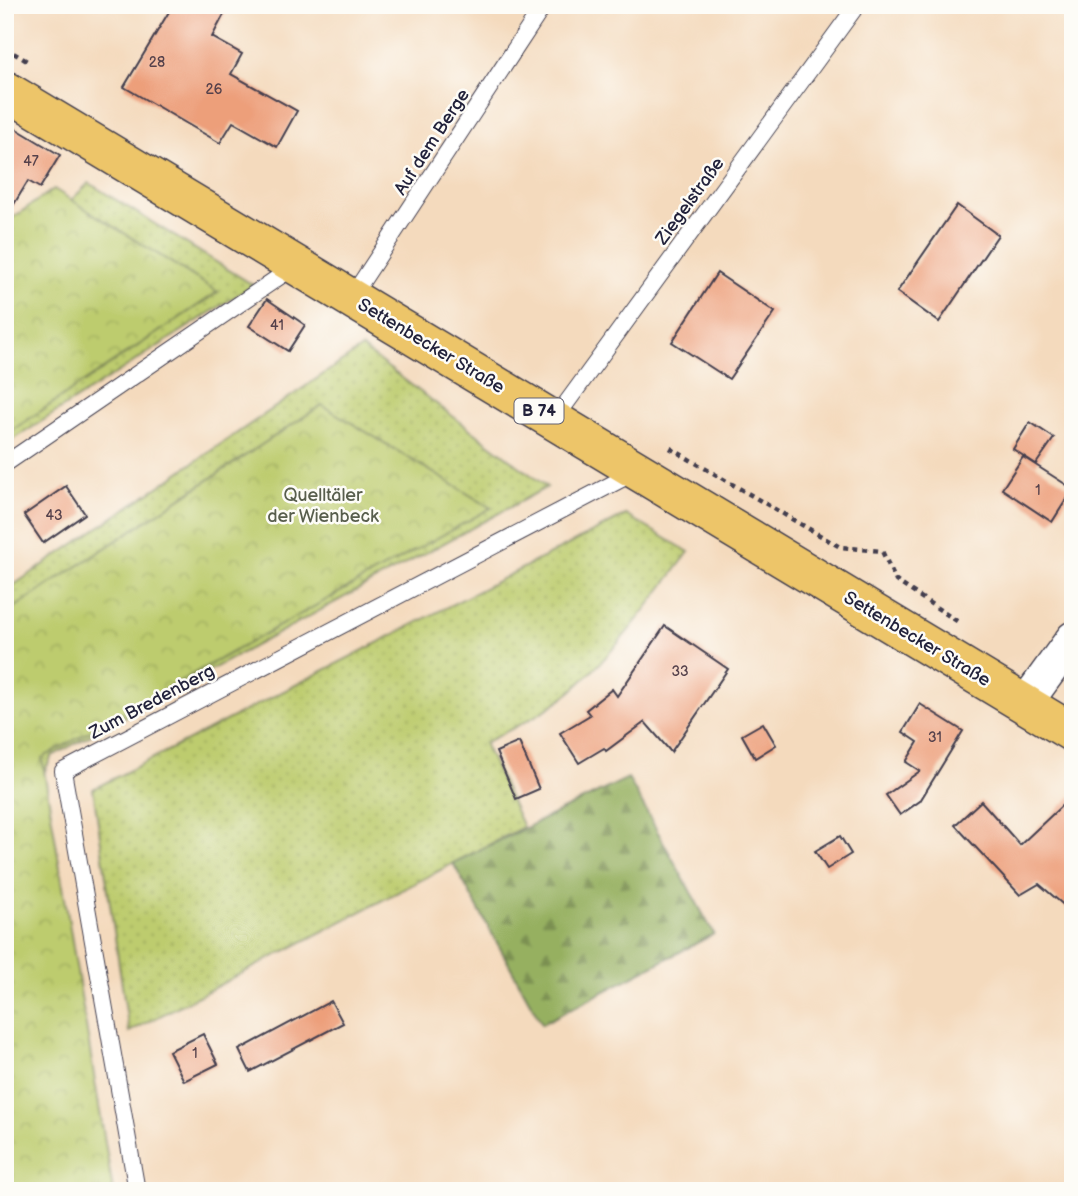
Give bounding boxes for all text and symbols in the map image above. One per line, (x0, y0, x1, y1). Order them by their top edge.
house number: 28 (149, 54, 165, 71)
house number: 26 (206, 81, 223, 98)
street label: Auf dem Berge (390, 85, 474, 199)
house number: 47 (23, 153, 39, 170)
street label: Ziegelstraße (651, 153, 729, 249)
street label: Settenbecker Straße (354, 294, 508, 398)
house number: 41 (270, 317, 284, 334)
road number: B 74 (514, 398, 564, 424)
house number: 1 (1035, 482, 1041, 499)
park label: Quelltäler der Wienbeck (267, 485, 379, 527)
house number: 43 (45, 507, 63, 524)
street label: Settenbecker Straße (840, 587, 994, 691)
street label: Zum Bredenberg (85, 660, 218, 744)
house number: 33 (671, 663, 689, 680)
house number: 31 (928, 729, 942, 746)
house number: 1 (192, 1045, 198, 1062)

